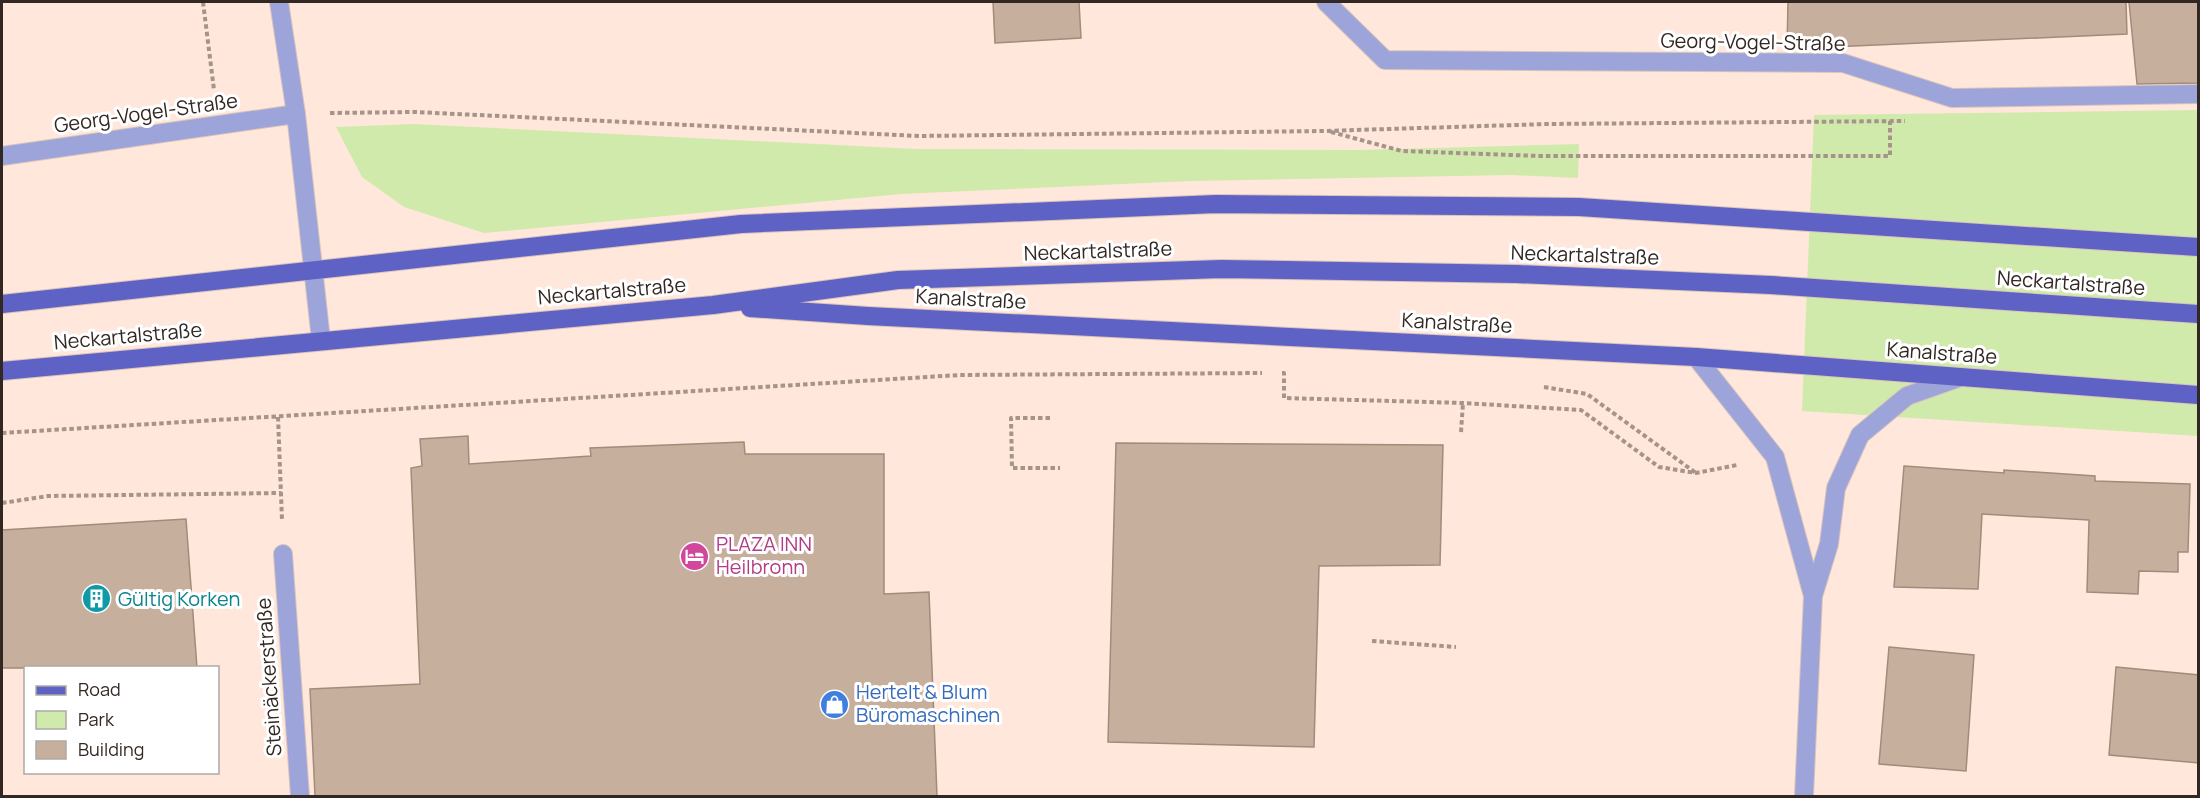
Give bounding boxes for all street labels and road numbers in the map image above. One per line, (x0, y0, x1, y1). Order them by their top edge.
street label: Georg-Vogel-Straße (1660, 26, 1846, 57)
street label: Georg-Vogel-Straße (52, 86, 239, 139)
street label: Neckartalstraße (1023, 234, 1173, 267)
street label: Neckartalstraße (1510, 238, 1660, 271)
street label: Neckartalstraße (1996, 264, 2146, 301)
street label: Neckartalstraße (537, 271, 687, 310)
street label: Kanalstraße (915, 282, 1027, 315)
street label: Kanalstraße (1401, 306, 1513, 339)
street label: Neckartalstraße (53, 316, 203, 355)
street label: Kanalstraße (1886, 335, 1998, 370)
street label: Steinäckerstraße (249, 597, 288, 757)

